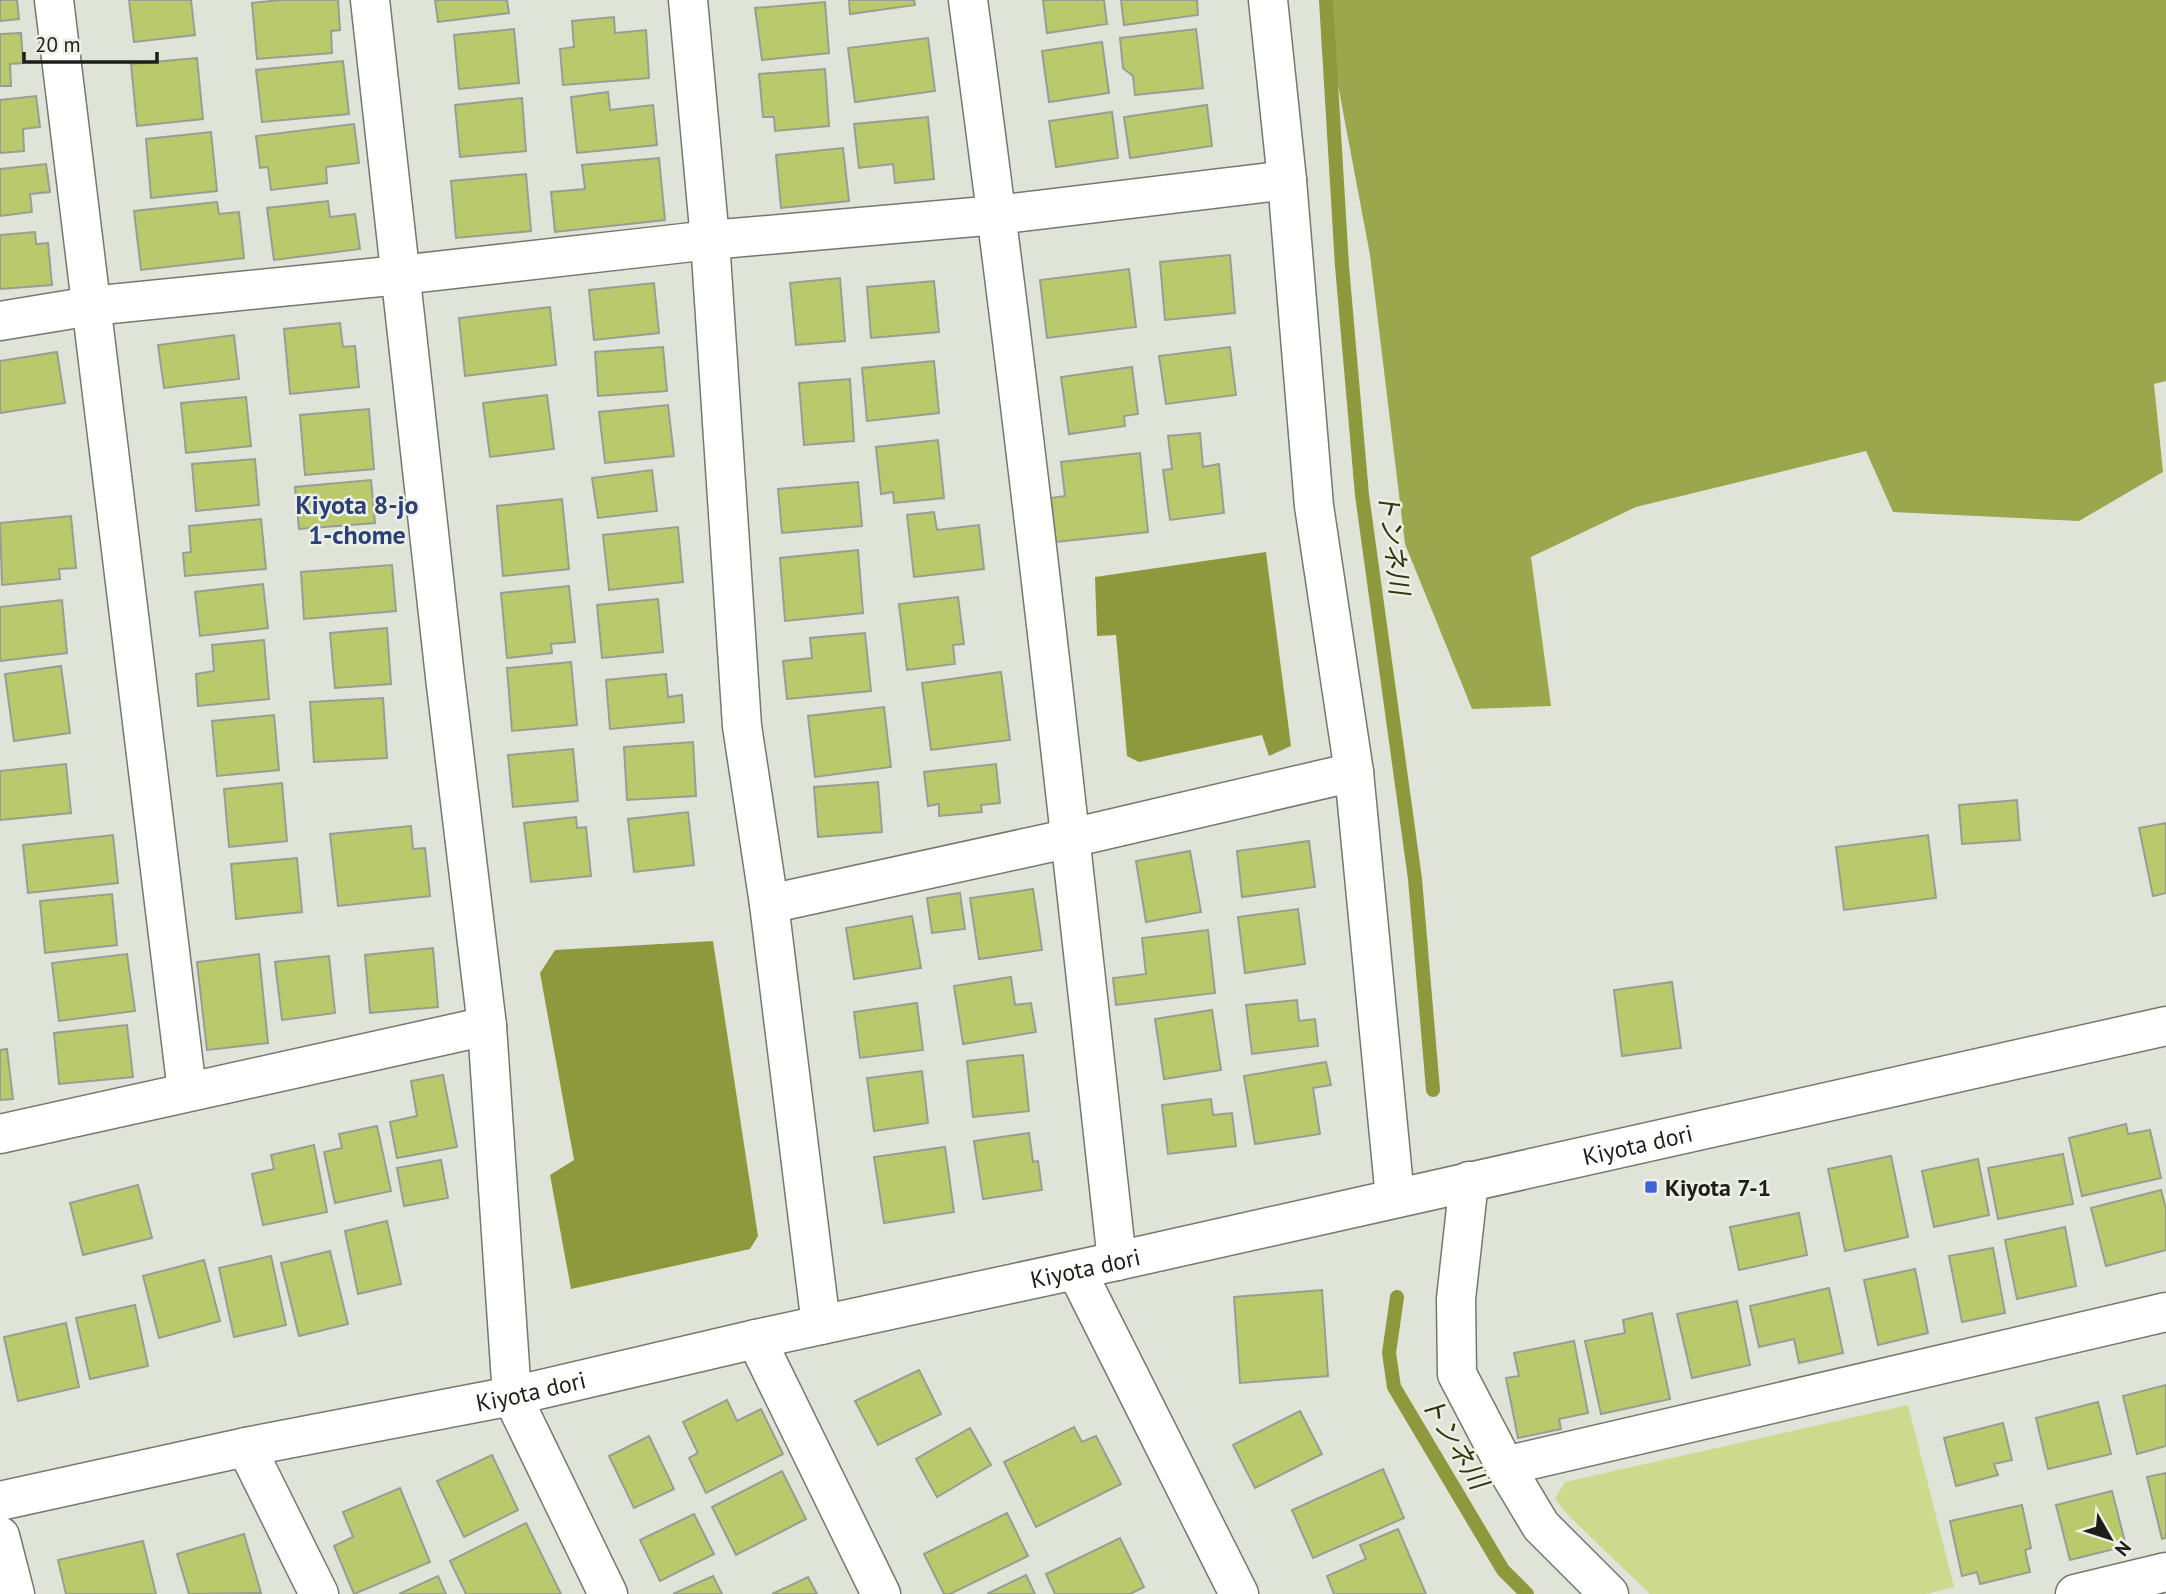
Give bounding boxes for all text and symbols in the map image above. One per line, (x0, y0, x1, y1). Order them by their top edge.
scale bar (24, 21, 158, 65)
text: 20 m (35, 31, 81, 58)
district label: Kiyota 8-jo 1-chome (296, 488, 418, 551)
water label: トンネ川 (1371, 490, 1417, 599)
street label: Kiyota dori (1580, 1117, 1695, 1172)
place label: Kiyota 7-1 (1665, 1172, 1771, 1203)
marker: Kiyota 7-1 (1643, 1179, 1659, 1195)
street label: Kiyota dori (1027, 1241, 1143, 1295)
street label: Kiyota dori (473, 1364, 589, 1418)
water label: トンネ川 (1414, 1389, 1497, 1497)
north arrow (2075, 1503, 2145, 1573)
text: N (2110, 1536, 2136, 1561)

